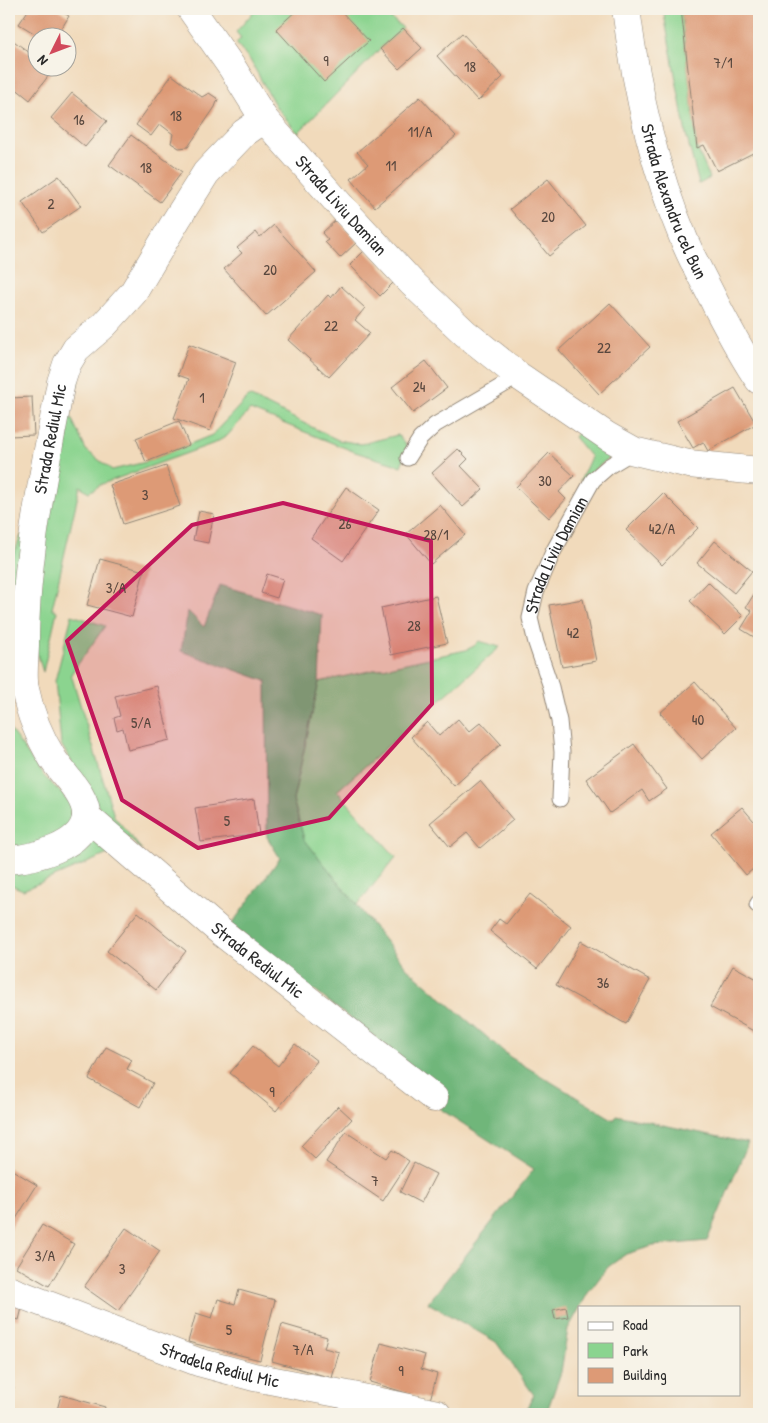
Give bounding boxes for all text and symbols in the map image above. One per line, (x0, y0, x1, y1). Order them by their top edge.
north arrow (28, 28, 78, 78)
house number: 9 (323, 50, 329, 71)
text: N (32, 52, 52, 70)
house number: 7/1 (713, 52, 733, 73)
house number: 18 (464, 56, 476, 77)
house number: 18 (170, 105, 182, 126)
house number: 16 (73, 109, 85, 130)
house number: 11/A (408, 121, 433, 142)
street label: Strada Alexandru cel Bun (635, 121, 714, 283)
street label: Strada Liviu Damian (290, 150, 393, 261)
house number: 11 (386, 155, 396, 176)
house number: 18 (140, 157, 152, 178)
house number: 2 (47, 193, 55, 214)
house number: 20 (541, 206, 555, 227)
house number: 20 (263, 259, 277, 280)
house number: 22 (324, 315, 338, 336)
house number: 22 (597, 337, 611, 358)
house number: 24 (413, 376, 426, 397)
street label: Strada Rediul Mic (27, 382, 72, 496)
house number: 1 (199, 387, 205, 408)
house number: 30 (538, 470, 552, 491)
house number: 3 (142, 484, 149, 505)
street label: Strada Liviu Damian (518, 491, 594, 616)
house number: 26 (338, 513, 352, 534)
house number: 42/A (649, 518, 676, 539)
house number: 28/1 (423, 524, 449, 545)
house number: 3/A (106, 577, 127, 598)
house number: 28 (407, 615, 421, 636)
house number: 42 (567, 622, 579, 643)
house number: 40 (692, 709, 704, 730)
house number: 5/A (131, 712, 152, 733)
house number: 5 (224, 810, 231, 831)
street label: Strada Rediul Mic (206, 916, 309, 1004)
house number: 36 (597, 972, 609, 993)
house number: 9 (269, 1081, 275, 1102)
house number: 7 (371, 1170, 379, 1191)
house number: 3/A (35, 1245, 56, 1266)
house number: 3 (119, 1258, 126, 1279)
legend (578, 1306, 740, 1396)
text: Road (623, 1314, 648, 1335)
house number: 5 (226, 1319, 233, 1340)
street label: Stradela Rediul Mic (157, 1336, 281, 1394)
house number: 7/A (292, 1339, 314, 1360)
text: Park (623, 1340, 648, 1361)
house number: 9 (398, 1360, 404, 1381)
text: Building (623, 1364, 667, 1385)

